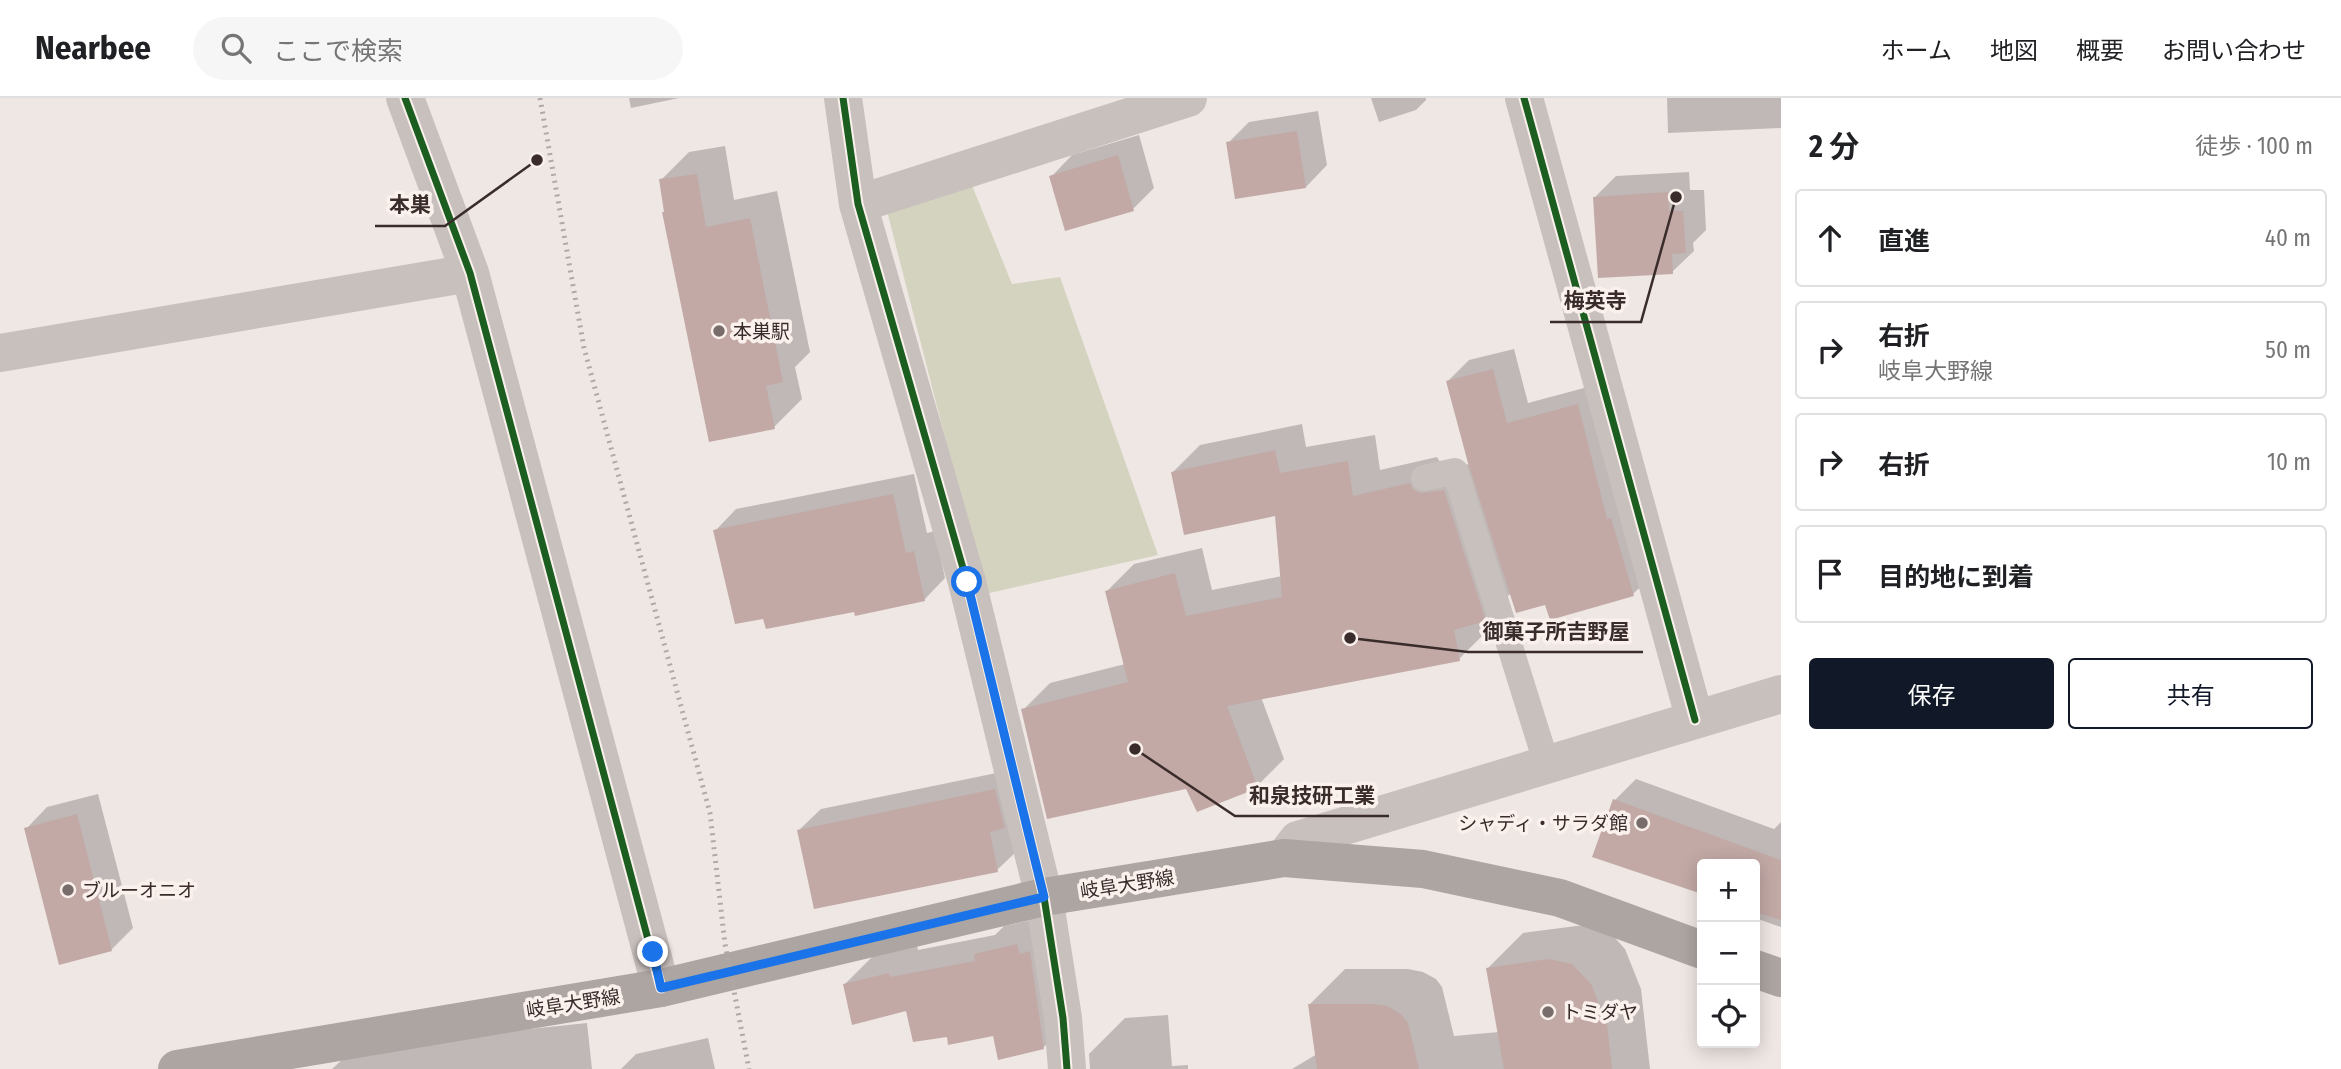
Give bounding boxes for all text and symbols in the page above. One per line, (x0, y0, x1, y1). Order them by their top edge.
search box (193, 17, 683, 80)
text: Nearbee (35, 28, 151, 68)
icon: search (217, 29, 255, 67)
text: ここで検索 (273, 36, 403, 67)
text: ホーム (1881, 37, 1952, 65)
text: 地図 (1990, 37, 2038, 65)
text: 概要 (2076, 37, 2124, 65)
text: お問い合わせ (2162, 37, 2306, 65)
text: 2 分 (1809, 129, 1859, 165)
text: 徒歩 · 100 m (2195, 132, 2313, 160)
callout: 本巣 (375, 184, 445, 226)
text: 本巣 (389, 192, 431, 218)
icon: ahead (1811, 219, 1849, 257)
text: 40 m (2265, 224, 2311, 252)
text: 直進 (1878, 226, 1930, 257)
callout: 梅英寺 (1550, 280, 1641, 322)
text: 梅英寺 (1564, 288, 1627, 314)
place label: 本巣駅 (733, 320, 790, 343)
text: 右折 (1878, 321, 1930, 352)
marker: 本巣駅 (711, 323, 727, 339)
icon: right (1811, 331, 1849, 369)
text: 50 m (2265, 336, 2311, 364)
text: 岐阜大野線 (1878, 357, 1993, 385)
icon: right (1811, 443, 1849, 481)
text: 10 m (2267, 448, 2311, 476)
text: 右折 (1878, 450, 1930, 481)
icon: arrive (1811, 555, 1849, 593)
text: 目的地に到着 (1878, 562, 2034, 593)
route start (951, 566, 982, 597)
callout: 御菓子所吉野屋 (1468, 610, 1643, 652)
text: 御菓子所吉野屋 (1483, 619, 1630, 645)
button: 保存 (1809, 658, 2054, 729)
button: 共有 (2068, 658, 2313, 729)
callout: 和泉技研工業 (1235, 774, 1389, 816)
text: 和泉技研工業 (1249, 783, 1375, 809)
place label: シャディ・サラダ館 (1458, 812, 1628, 835)
marker: シャディ・サラダ館 (1634, 815, 1650, 831)
map controls (1697, 859, 1760, 1048)
button: + (1697, 859, 1760, 922)
street label: 岐阜大野線 (1078, 866, 1176, 903)
place label: ブルーオニオ (82, 879, 196, 902)
marker: ブルーオニオ (60, 882, 76, 898)
button: − (1697, 922, 1760, 985)
route end (637, 936, 668, 967)
street label: 岐阜大野線 (524, 985, 622, 1022)
button: locate (1697, 985, 1760, 1048)
place label: トミダヤ (1562, 1001, 1638, 1024)
marker: トミダヤ (1540, 1004, 1556, 1020)

